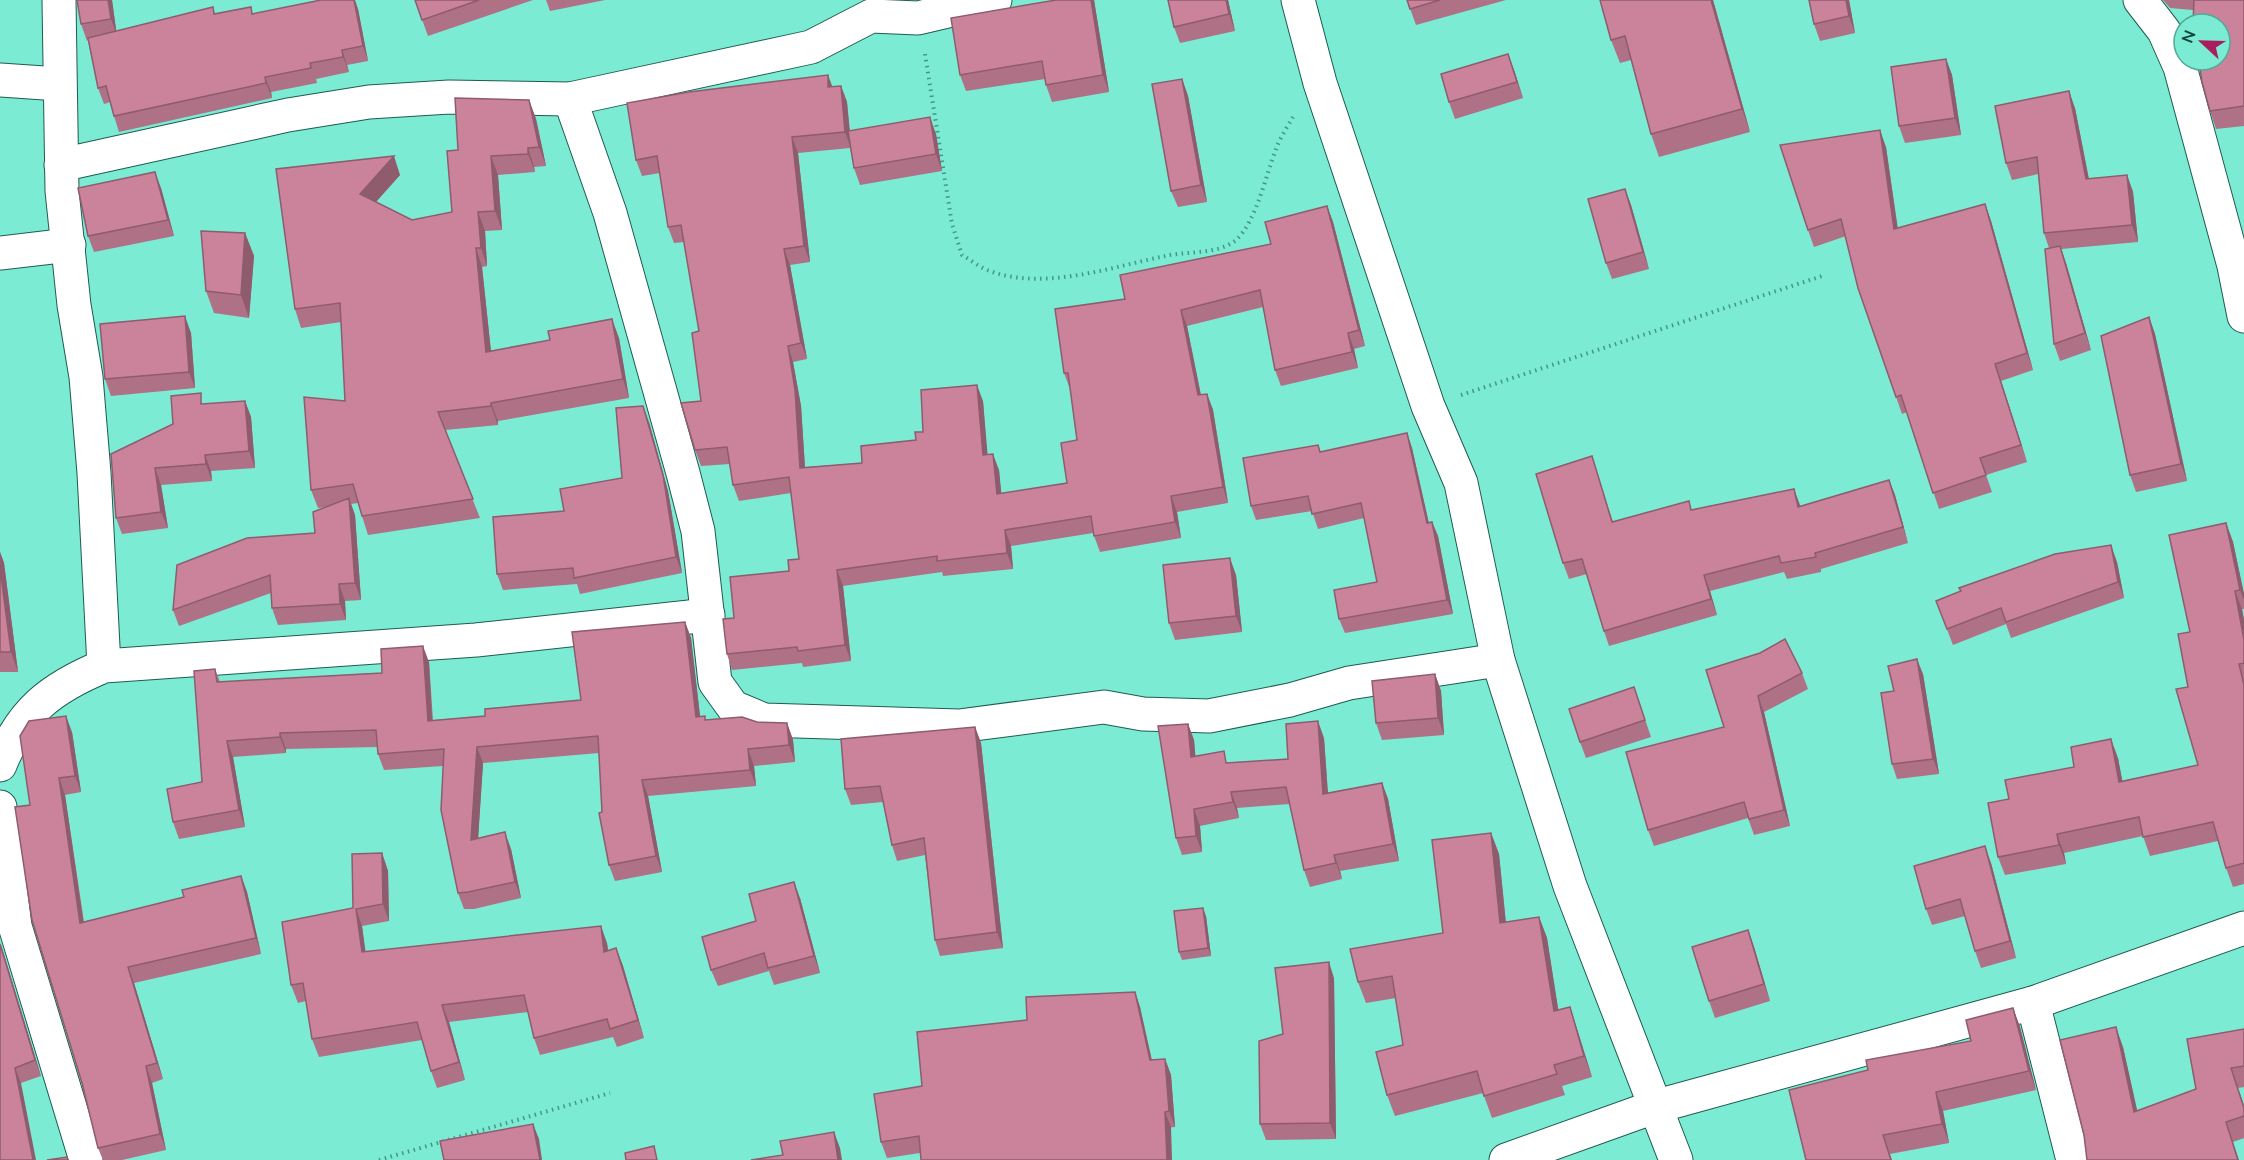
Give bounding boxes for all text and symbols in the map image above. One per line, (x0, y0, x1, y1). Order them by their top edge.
north arrow (2172, 12, 2232, 72)
text: N (2177, 27, 2201, 46)

